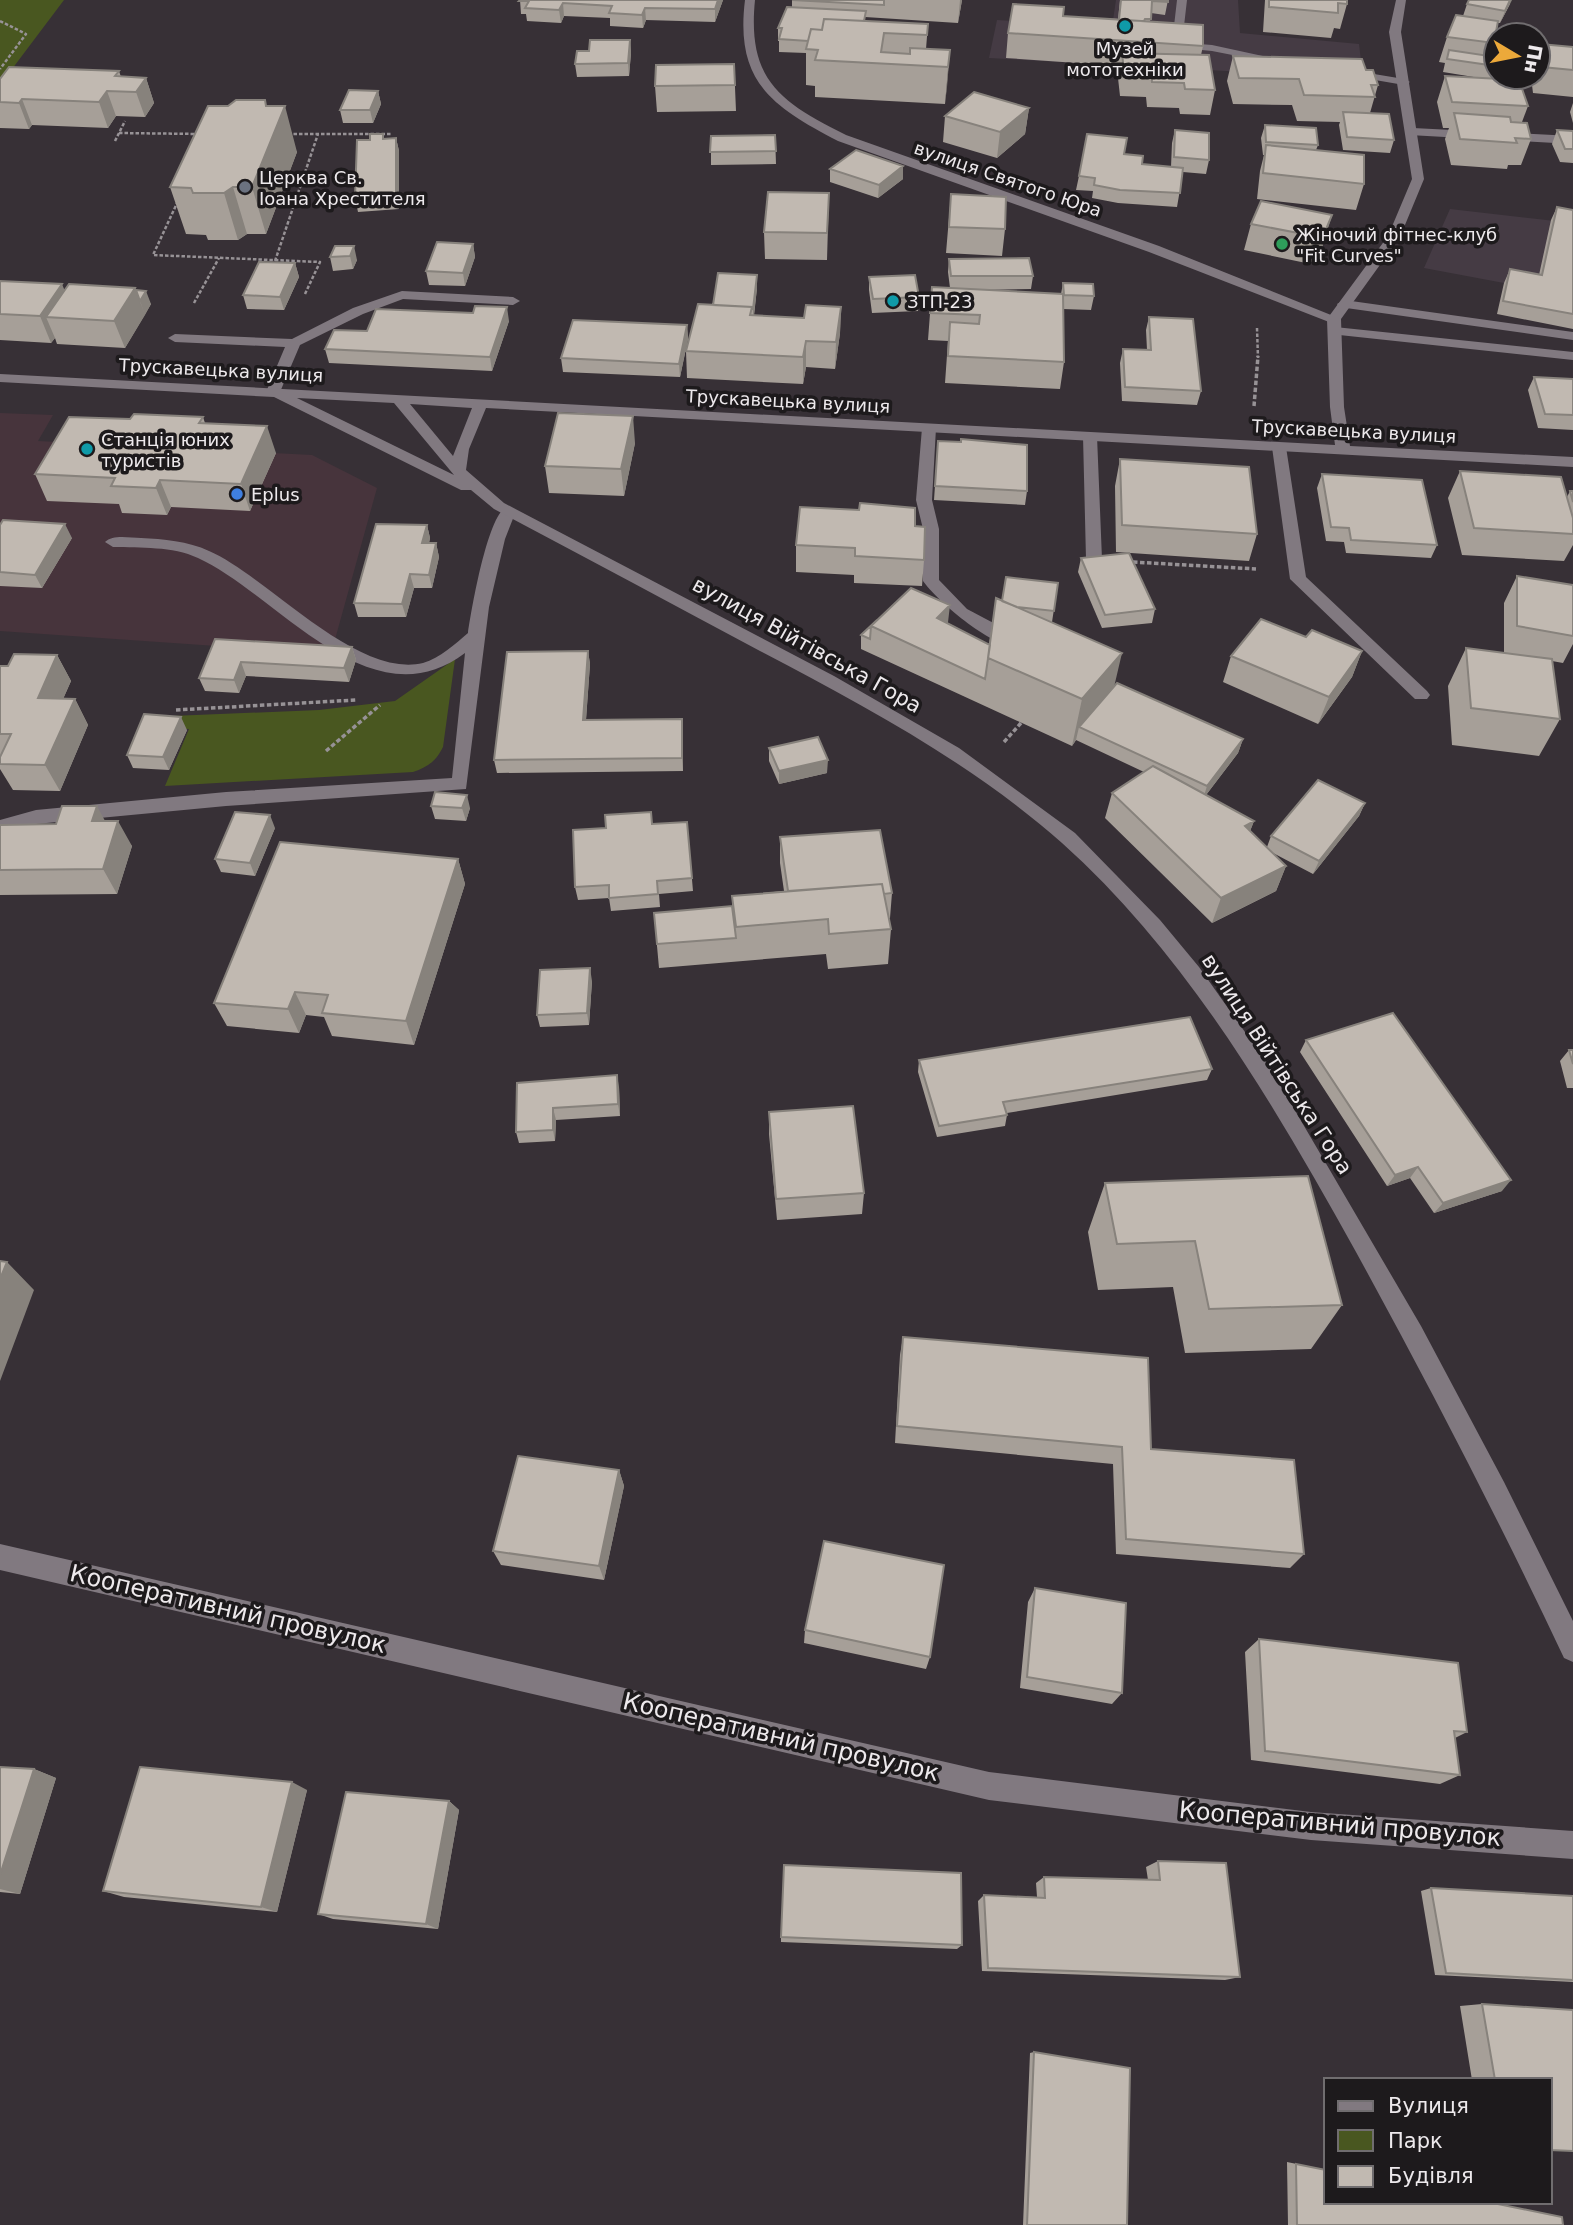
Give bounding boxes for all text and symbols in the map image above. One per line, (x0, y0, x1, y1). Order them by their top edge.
marker: Музей мототехніки (1117, 18, 1133, 34)
north arrow (1482, 21, 1552, 91)
place label: Музей мототехніки (1066, 38, 1184, 80)
text: Пн (1520, 43, 1547, 75)
street label: вулиця Святого Юра (912, 137, 1104, 221)
place label: Церква Св. Іоана Хрестителя (259, 167, 426, 209)
marker: Церква Св. Іоана Хрестителя (237, 179, 253, 195)
place label: Жіночий фітнес-клуб "Fit Curves" (1296, 224, 1497, 266)
marker: Жіночий фітнес-клуб "Fit Curves" (1274, 236, 1290, 252)
place label: ЗТП-23 (907, 291, 972, 312)
marker: ЗТП-23 (885, 293, 901, 309)
street label: Трускавецька вулиця (117, 354, 324, 386)
street label: Трускавецька вулиця (684, 385, 891, 417)
street label: Трускавецька вулиця (1250, 415, 1457, 447)
place label: Станція юних туристів (101, 429, 230, 471)
marker: Станція юних туристів (79, 441, 95, 457)
place label: Eplus (251, 484, 300, 505)
marker: Eplus (229, 486, 245, 502)
street label: вулиця Війтівська Гора (688, 572, 926, 718)
street label: вулиця Війтівська Гора (1197, 949, 1357, 1179)
street label: Кооперативний провулок (67, 1559, 389, 1659)
street label: Кооперативний провулок (620, 1687, 942, 1787)
street label: Кооперативний провулок (1178, 1796, 1502, 1852)
legend (1324, 2078, 1552, 2204)
text: Вулиця (1388, 2094, 1469, 2118)
text: Парк (1388, 2129, 1443, 2153)
text: Будівля (1388, 2164, 1474, 2188)

